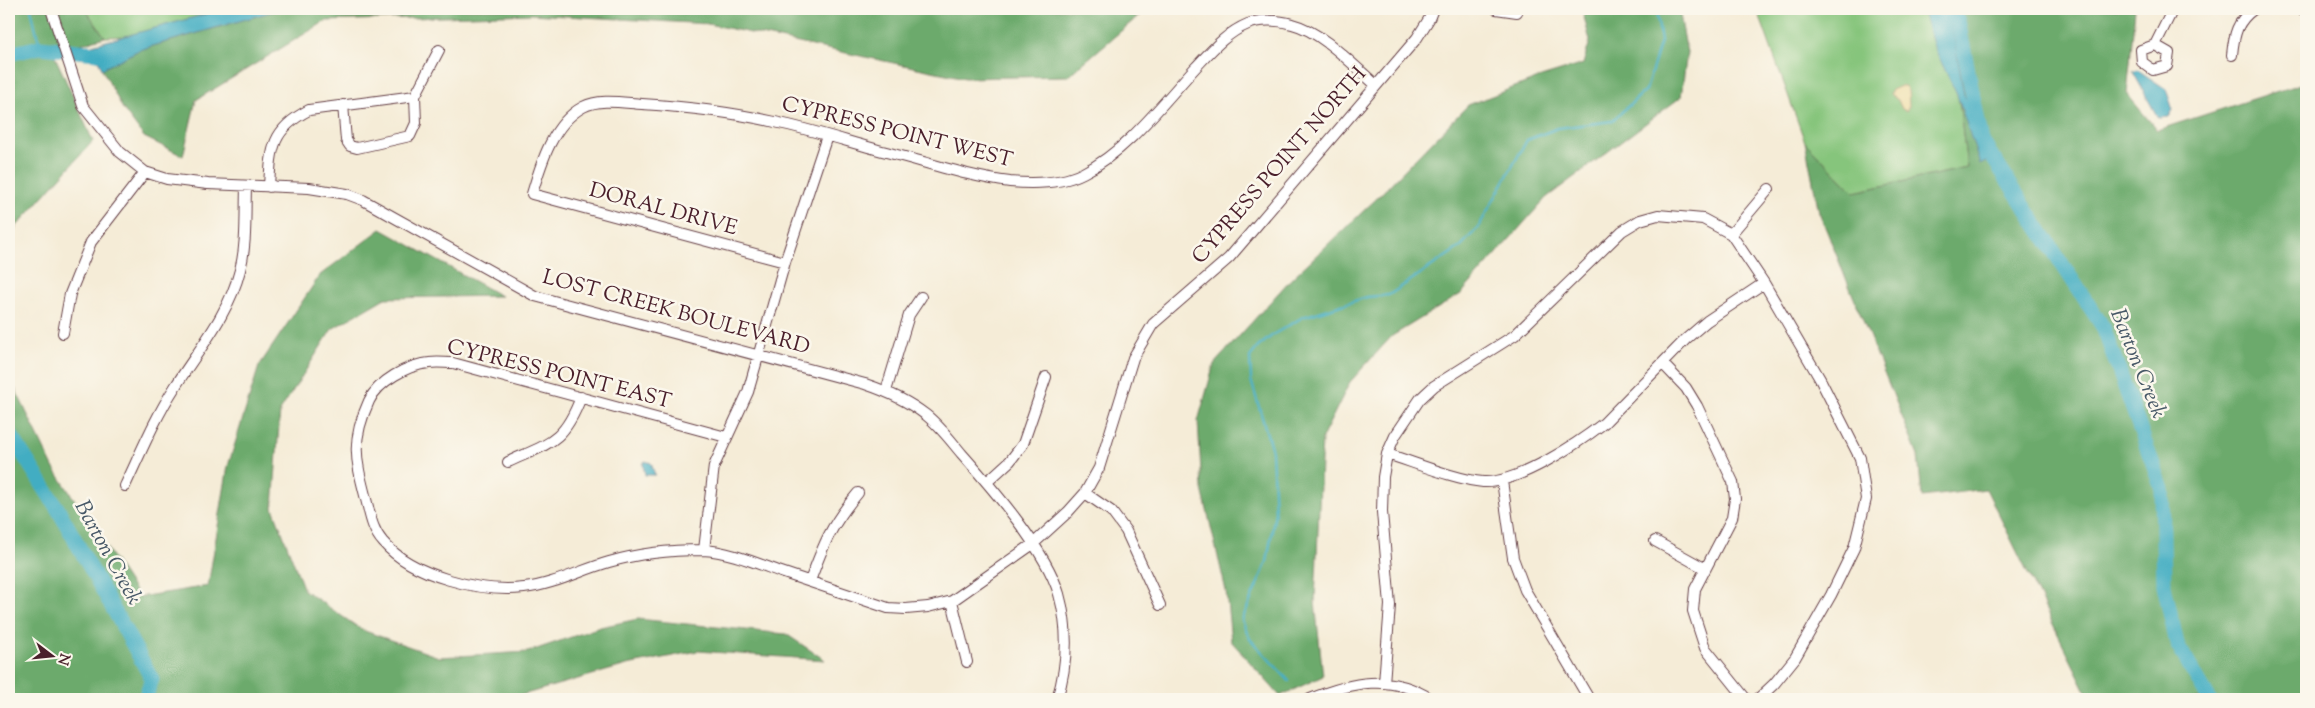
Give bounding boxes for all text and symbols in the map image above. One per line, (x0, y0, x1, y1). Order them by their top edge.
street label: CYPRESS POINT NORTH (1186, 60, 1375, 271)
street label: CYPRESS POINT WEST (778, 90, 1016, 176)
street label: DORAL DRIVE (586, 176, 741, 244)
street label: LOST CREEK BOULEVARD (539, 263, 813, 363)
water label: Barton Creek (2101, 304, 2173, 424)
street label: CYPRESS POINT EAST (444, 333, 675, 417)
water label: Barton Creek (65, 495, 149, 611)
north arrow (28, 630, 78, 680)
text: N (51, 651, 74, 667)

